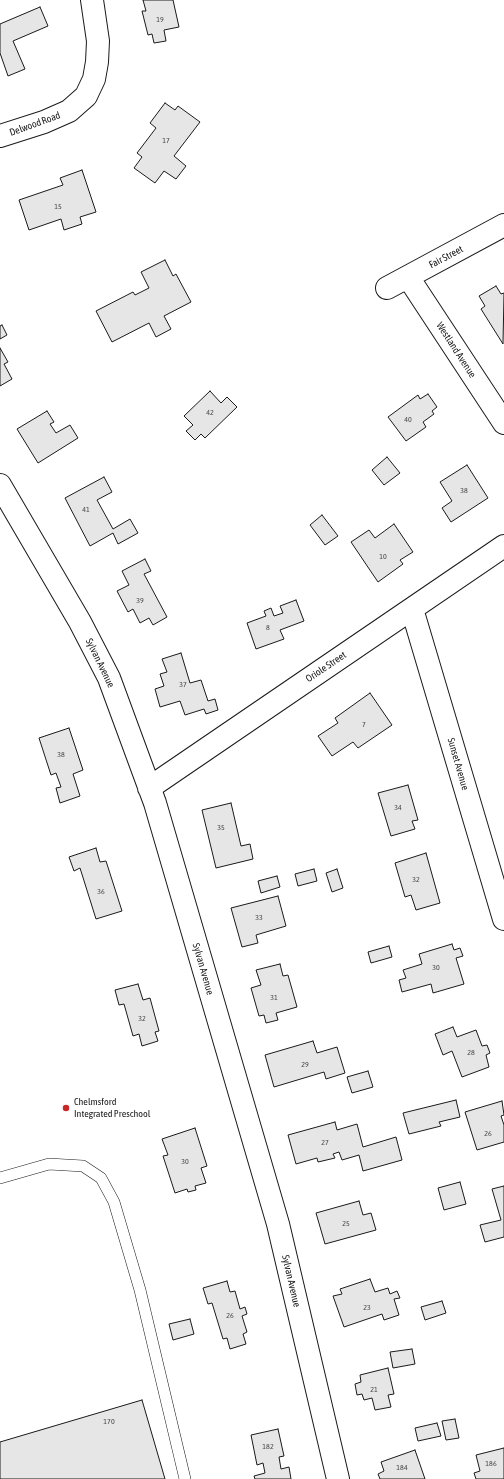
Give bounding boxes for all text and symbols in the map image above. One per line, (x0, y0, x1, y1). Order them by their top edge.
house number: 19 (156, 14, 164, 24)
street label: Delwood Road (8, 109, 62, 139)
house number: 17 (162, 135, 170, 145)
house number: 15 (54, 201, 62, 211)
street label: Fair Street (427, 243, 465, 271)
street label: Westland Avenue (434, 320, 478, 380)
house number: 42 (206, 407, 214, 417)
house number: 40 (404, 414, 412, 424)
house number: 38 (460, 485, 468, 495)
house number: 41 (82, 504, 90, 514)
house number: 10 (379, 551, 387, 561)
house number: 39 (136, 595, 144, 605)
house number: 8 (266, 622, 270, 632)
street label: Sylvan Avenue (83, 636, 117, 690)
street label: Oriole Street (303, 649, 349, 685)
house number: 37 (179, 679, 187, 689)
house number: 7 (362, 719, 366, 729)
street label: Sunset Avenue (445, 736, 471, 792)
house number: 38 (57, 749, 65, 759)
house number: 34 (394, 802, 402, 812)
house number: 35 (217, 822, 225, 832)
house number: 32 (412, 874, 420, 884)
house number: 36 (97, 886, 105, 896)
house number: 33 (255, 912, 263, 922)
street label: Sylvan Avenue (190, 942, 216, 996)
house number: 30 (432, 962, 440, 972)
house number: 31 (270, 992, 278, 1002)
house number: 32 (138, 1013, 146, 1023)
house number: 28 (467, 1047, 475, 1057)
house number: 29 (301, 1059, 309, 1069)
place label: Chelmsford Integrated Preschool (74, 1096, 150, 1120)
marker: Chelmsford Integrated Preschool (61, 1103, 71, 1113)
house number: 26 (484, 1128, 492, 1138)
house number: 27 (321, 1137, 329, 1147)
house number: 30 (181, 1156, 189, 1166)
house number: 25 (342, 1218, 350, 1228)
street label: Sylvan Avenue (279, 1254, 303, 1308)
house number: 23 (363, 1302, 371, 1312)
house number: 26 (226, 1310, 234, 1320)
house number: 21 (370, 1384, 378, 1394)
house number: 170 (103, 1416, 115, 1426)
house number: 182 (262, 1441, 274, 1451)
house number: 186 (485, 1458, 497, 1468)
house number: 184 (396, 1462, 408, 1472)

